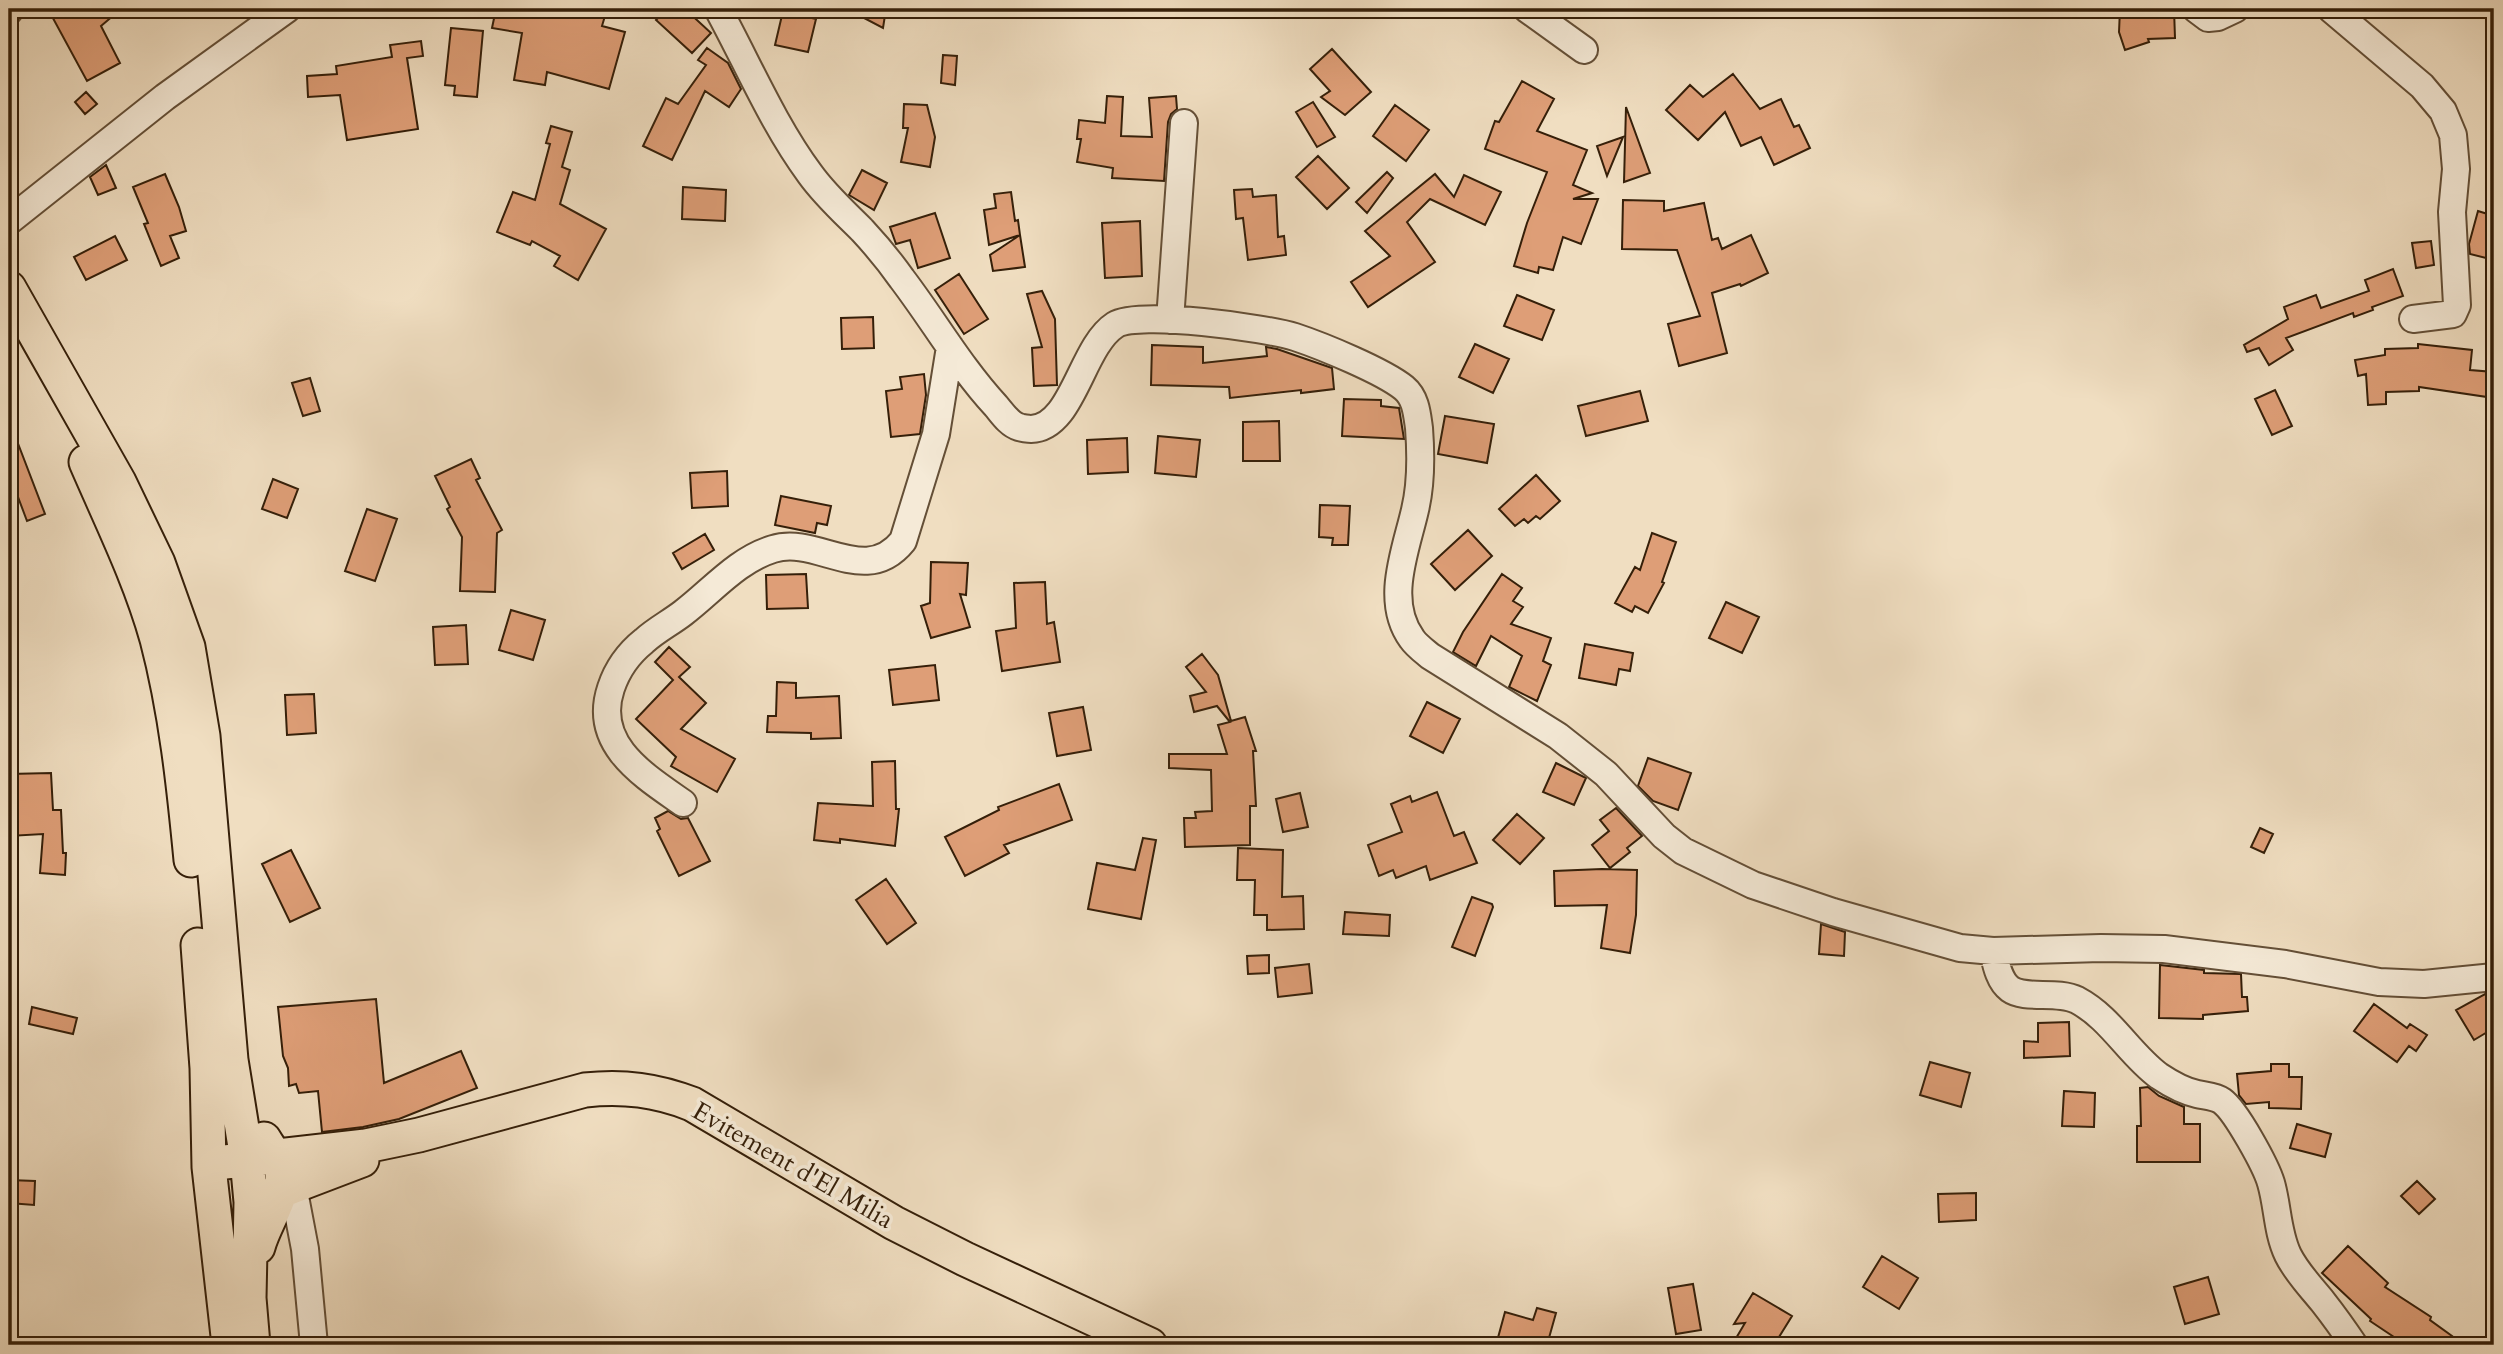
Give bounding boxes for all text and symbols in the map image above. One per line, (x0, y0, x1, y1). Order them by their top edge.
street label: Evitement d'El Milia (686, 1093, 900, 1237)

